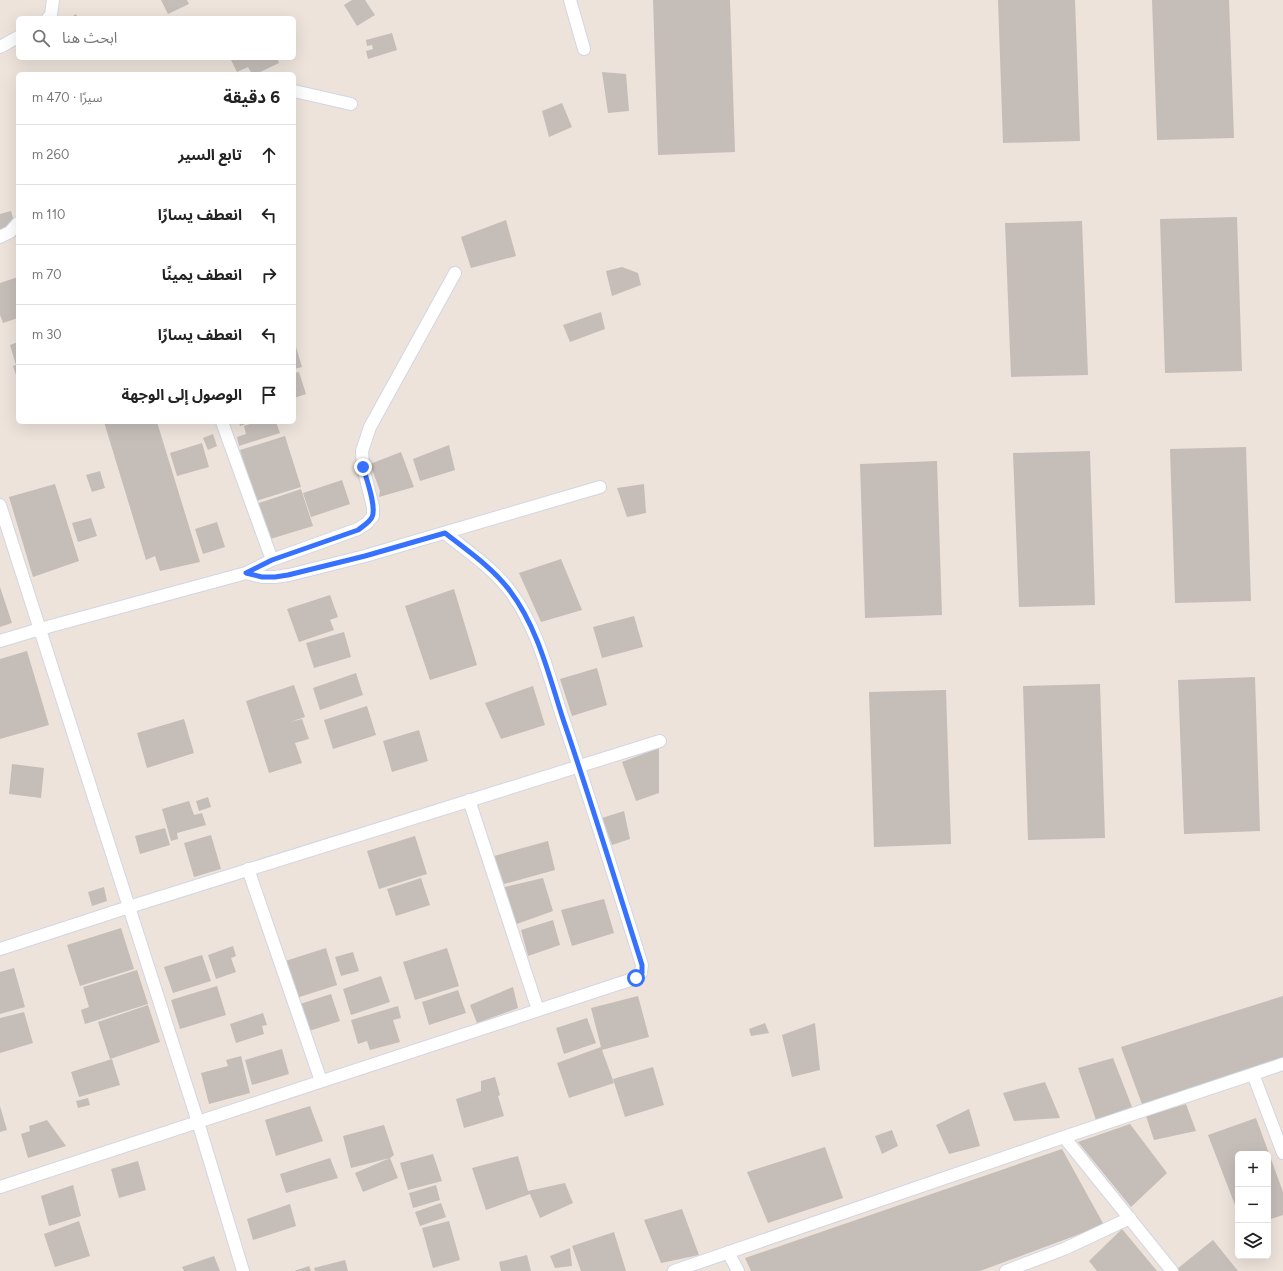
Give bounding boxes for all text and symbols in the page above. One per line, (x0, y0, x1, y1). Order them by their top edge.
search box (16, 16, 296, 60)
icon: search (30, 27, 52, 49)
text: ابحث هنا (62, 29, 117, 47)
text: 6 دقيقة (223, 87, 280, 107)
text: سيرًا · 470 m (32, 90, 102, 105)
icon: ahead (258, 144, 280, 166)
text: تابع السير (178, 146, 242, 164)
text: 260 m (32, 147, 69, 162)
icon: left (258, 204, 280, 226)
text: انعطف يسارًا (158, 206, 242, 224)
text: 110 m (32, 207, 65, 222)
icon: right (258, 264, 280, 286)
text: انعطف يمينًا (162, 266, 242, 284)
text: 70 m (32, 267, 62, 282)
icon: left (258, 324, 280, 346)
text: انعطف يسارًا (158, 326, 242, 344)
text: 30 m (32, 327, 62, 342)
icon: arrive (258, 384, 280, 406)
text: الوصول إلى الوجهة (122, 386, 242, 404)
route end (354, 458, 372, 476)
route start (627, 969, 645, 987)
map controls (1235, 1151, 1271, 1259)
button: + (1235, 1151, 1271, 1187)
button: − (1235, 1187, 1271, 1223)
button: layers (1235, 1223, 1271, 1259)

